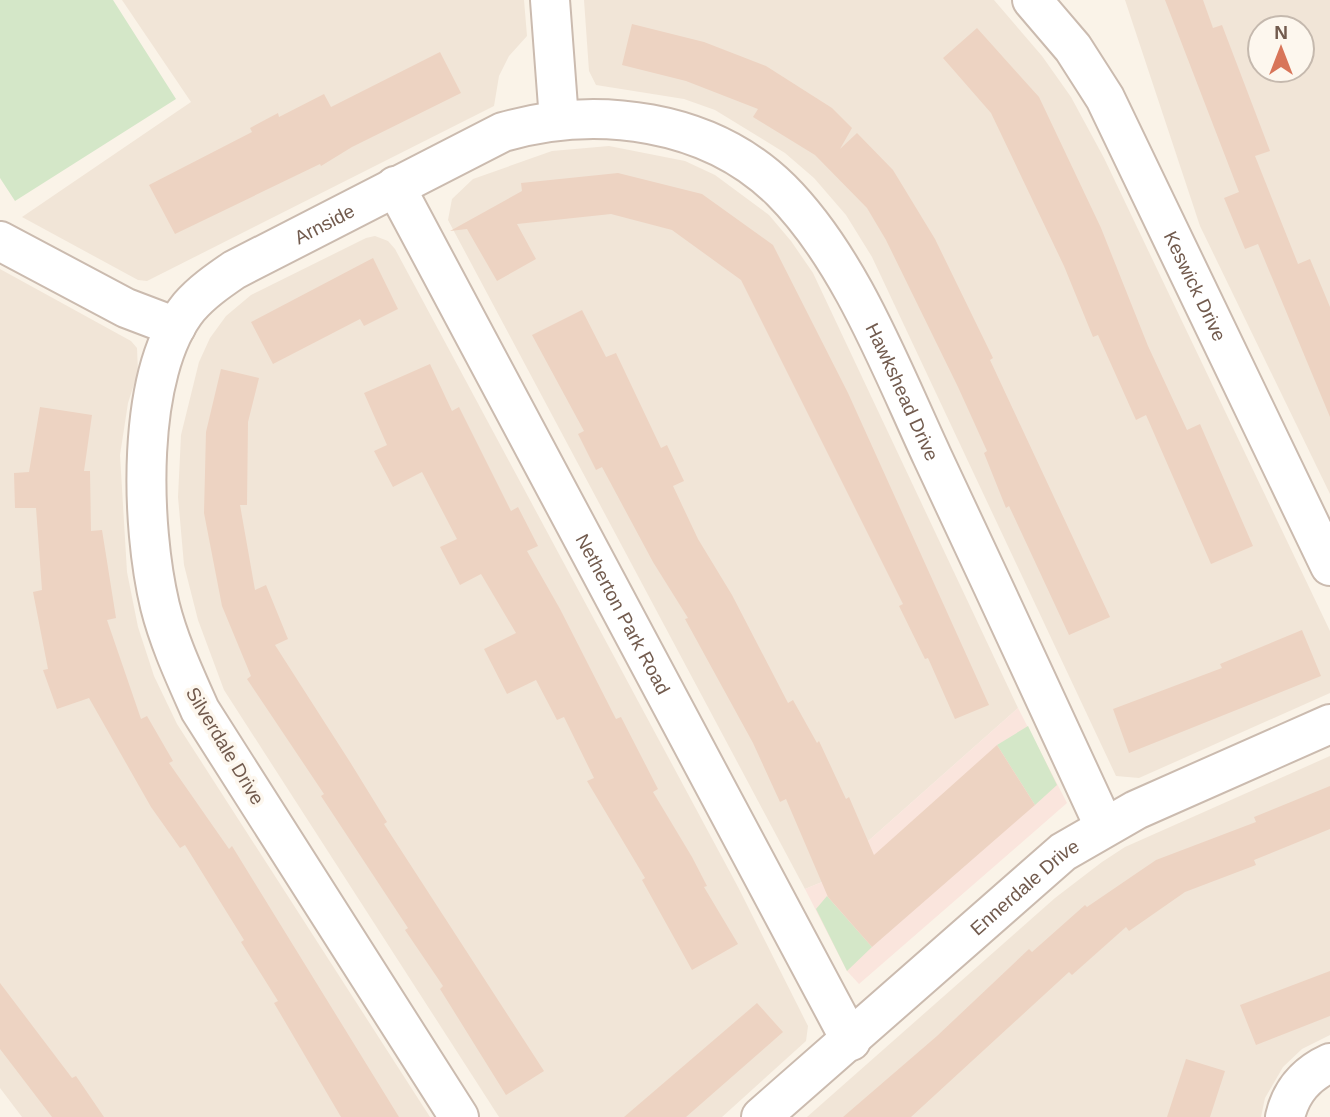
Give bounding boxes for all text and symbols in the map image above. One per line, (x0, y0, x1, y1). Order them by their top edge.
north arrow (1246, 14, 1316, 84)
text: N (1274, 22, 1288, 43)
street label: Arnside (291, 200, 358, 248)
street label: Keswick Drive (1160, 228, 1231, 344)
street label: Hawkshead Drive (862, 319, 943, 464)
street label: Netherton Park Road (572, 530, 675, 698)
street label: Silverdale Drive (182, 684, 268, 808)
street label: Ennerdale Drive (966, 835, 1082, 939)

